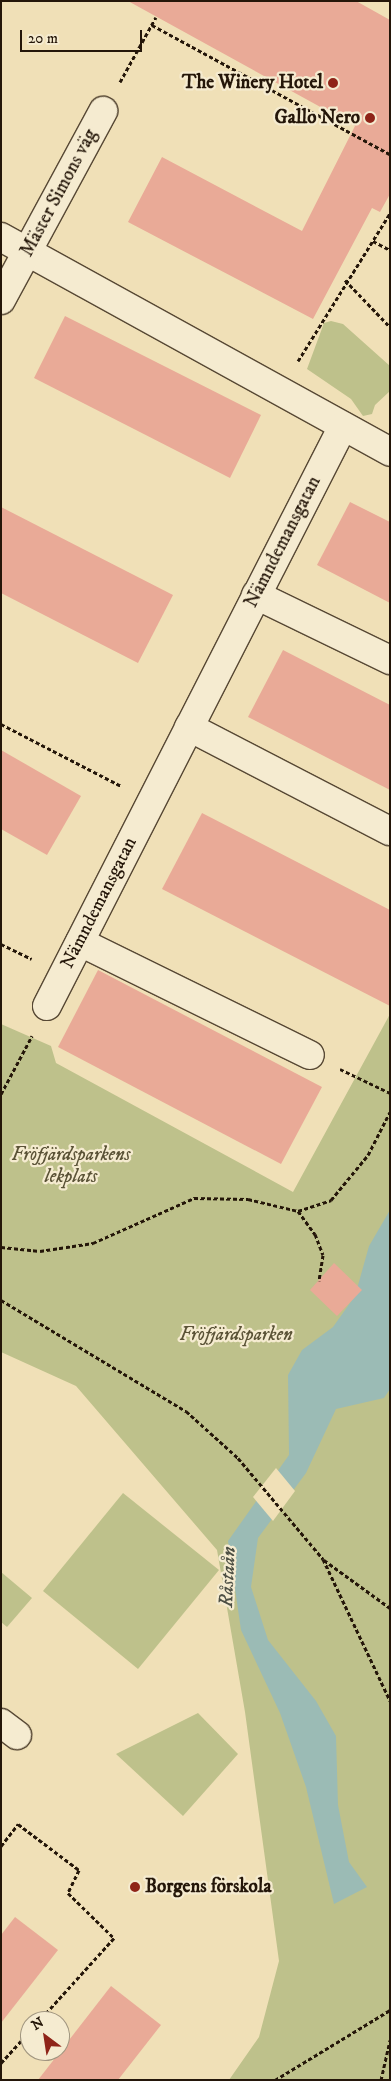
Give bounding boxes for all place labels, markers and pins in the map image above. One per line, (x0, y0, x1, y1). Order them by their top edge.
place label: The Winery Hotel (182, 72, 323, 94)
marker: The Winery Hotel (327, 77, 339, 89)
place label: Gallo Nero (275, 107, 360, 129)
marker: Gallo Nero (364, 112, 376, 124)
place label: Borgens förskola (145, 1876, 271, 1898)
marker: Borgens förskola (129, 1881, 141, 1893)

